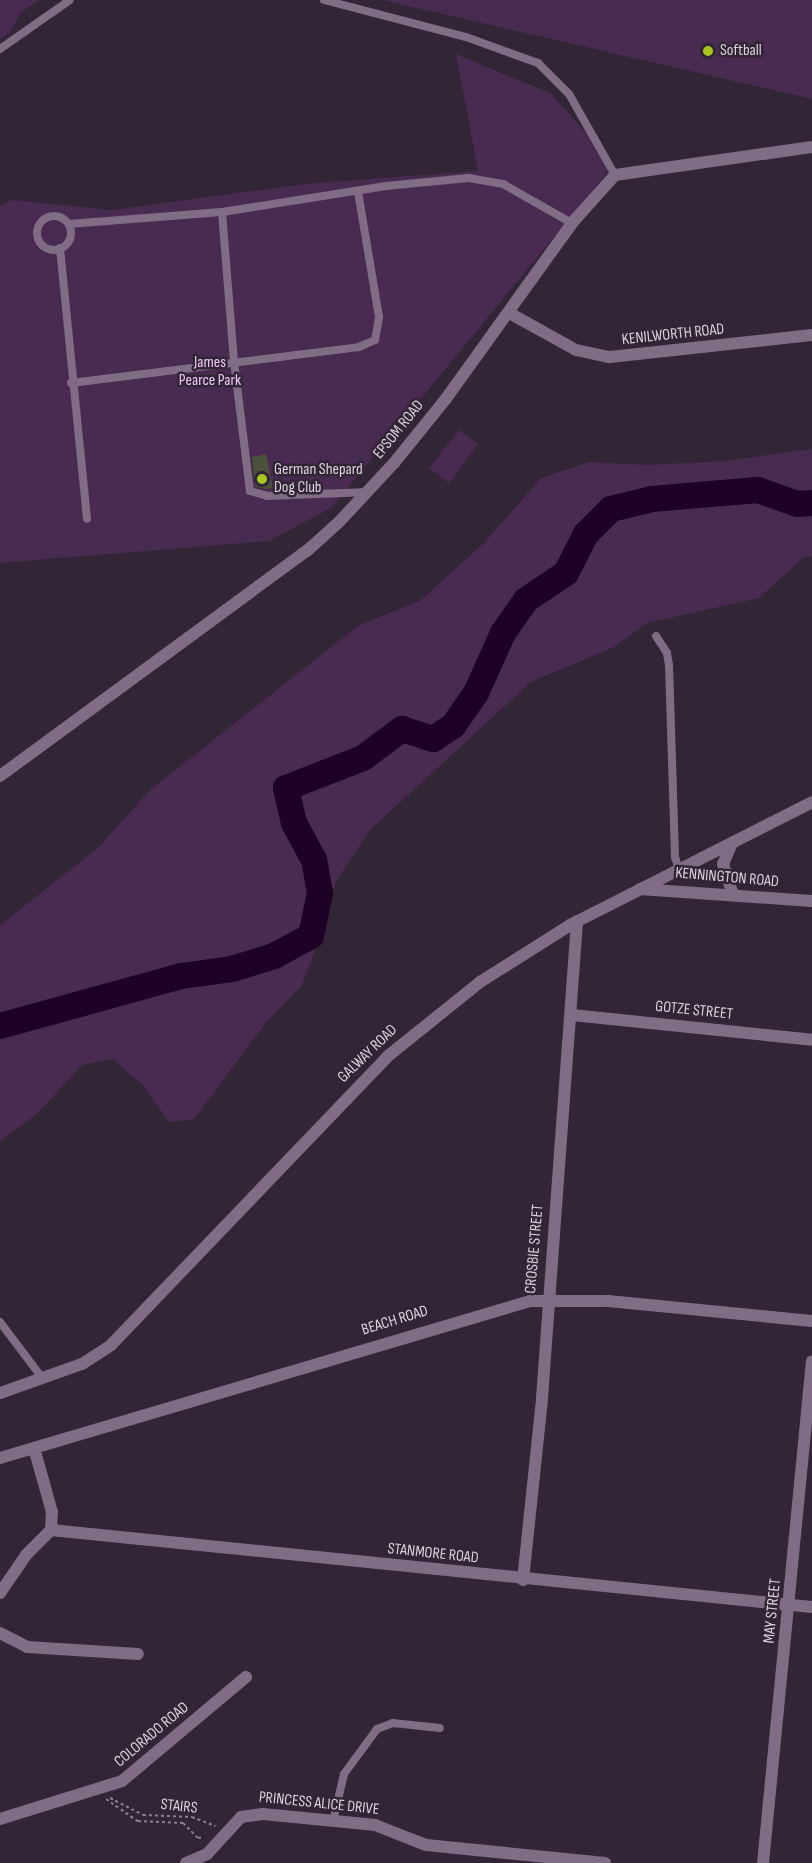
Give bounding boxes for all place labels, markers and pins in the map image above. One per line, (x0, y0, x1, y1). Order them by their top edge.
place label: Softball (720, 41, 762, 61)
marker: Softball (701, 44, 715, 58)
place label: German Shepard Dog Club (274, 460, 363, 498)
marker: German Shepard Dog Club (255, 472, 269, 486)

